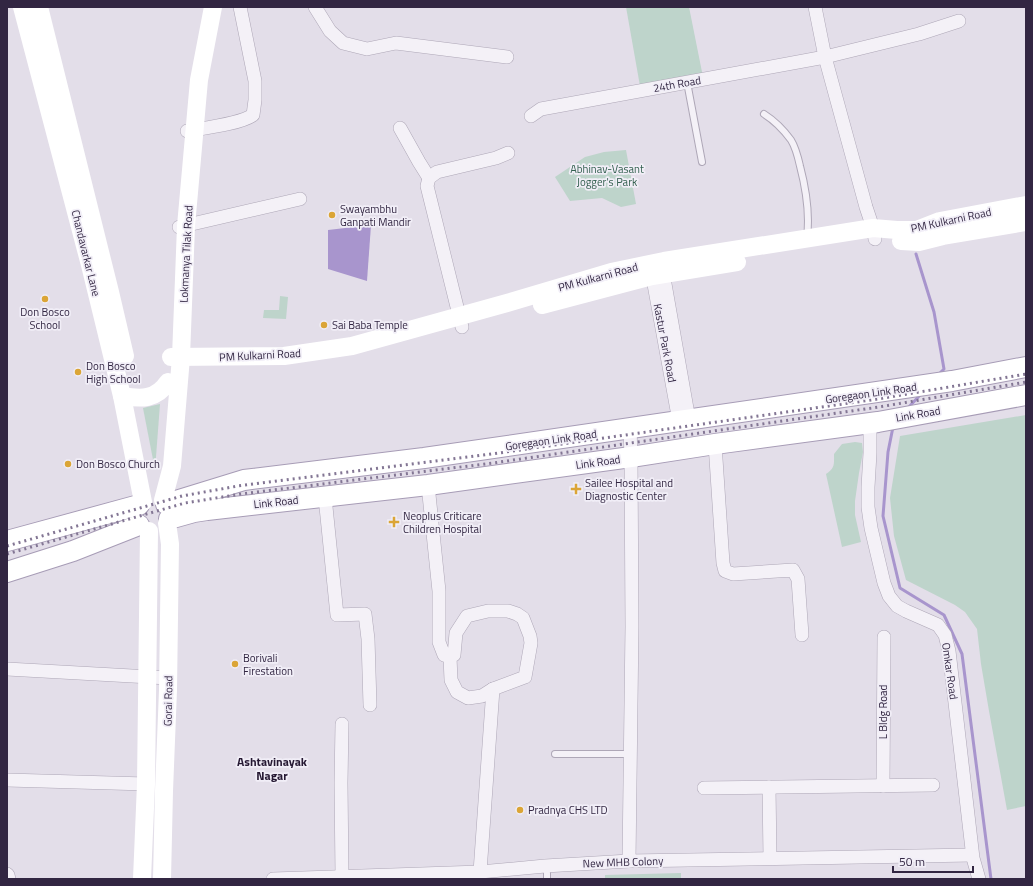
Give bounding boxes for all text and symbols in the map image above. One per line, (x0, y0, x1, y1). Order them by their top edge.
street label: 24th Road (652, 72, 702, 96)
park label: Abhinav-Vasant Jogger's Park (570, 161, 644, 190)
place label: Swayambhu Ganpati Mandir (340, 201, 411, 230)
street label: PM Kulkarni Road (909, 204, 993, 236)
street label: Lokmanya Tilak Road (175, 205, 197, 303)
street label: Chandavarkar Lane (68, 208, 105, 298)
marker: Swayambhu Ganpati Mandir (327, 210, 337, 220)
street label: PM Kulkarni Road (556, 259, 640, 295)
marker: Don Bosco School (40, 294, 50, 304)
street label: Kastur Park Road (650, 302, 681, 384)
place label: Don Bosco School (20, 304, 70, 333)
place label: Sai Baba Temple (332, 317, 408, 333)
marker: Sai Baba Temple (319, 320, 329, 330)
street label: PM Kulkarni Road (219, 345, 301, 365)
place label: Don Bosco High School (86, 358, 141, 387)
marker: Don Bosco High School (73, 367, 83, 377)
street label: Goregaon Link Road (824, 379, 918, 407)
street label: Link Road (894, 402, 942, 426)
street label: Goregaon Link Road (504, 426, 598, 454)
street label: Link Road (575, 451, 622, 473)
place label: Don Bosco Church (76, 456, 160, 472)
marker: Don Bosco Church (63, 459, 73, 469)
place label: Sailee Hospital and Diagnostic Center (585, 475, 673, 504)
marker: Sailee Hospital and Diagnostic Center (570, 483, 582, 495)
street label: Link Road (253, 492, 299, 512)
place label: Neoplus Criticare Children Hospital (403, 508, 482, 537)
marker: Neoplus Criticare Children Hospital (388, 516, 400, 528)
street label: Omkar Road (938, 642, 962, 701)
place label: Borivali Firestation (243, 650, 293, 679)
marker: Borivali Firestation (230, 659, 240, 669)
street label: Gorai Road (160, 675, 176, 726)
street label: L Bldg Road (875, 684, 891, 739)
district label: Ashtavinayak Nagar (237, 752, 308, 785)
place label: Pradnya CHS LTD (528, 802, 608, 818)
marker: Pradnya CHS LTD (515, 805, 525, 815)
scale bar (893, 848, 973, 874)
text: 50 m (899, 852, 925, 871)
street label: New MHB Colony (582, 853, 664, 871)

